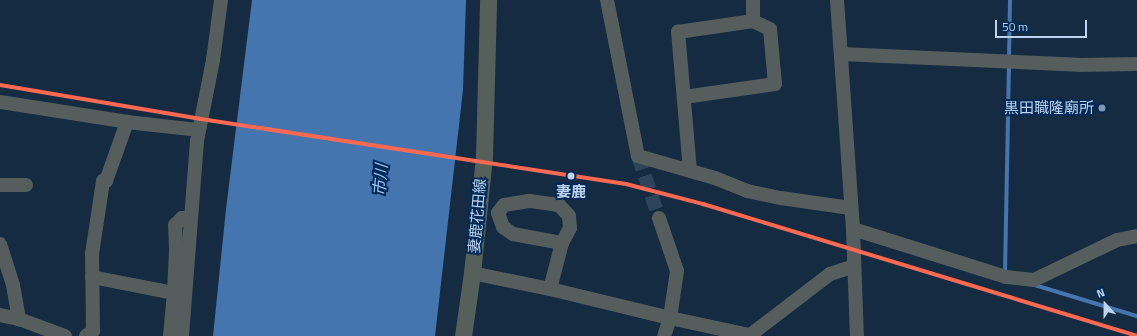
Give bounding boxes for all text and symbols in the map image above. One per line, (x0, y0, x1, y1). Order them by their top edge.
scale bar (997, 12, 1089, 38)
text: 50 m (1002, 17, 1028, 36)
place label: 黒田職隆廟所 (1004, 99, 1094, 117)
marker: 黒田職隆廟所 (1097, 103, 1107, 113)
water label: 市川 (369, 163, 391, 197)
marker: 妻鹿 (565, 170, 577, 182)
street label: 妻鹿花田線 (465, 178, 489, 254)
place label: 妻鹿 (556, 183, 586, 201)
north arrow (1085, 284, 1125, 324)
text: N (1094, 284, 1107, 302)

